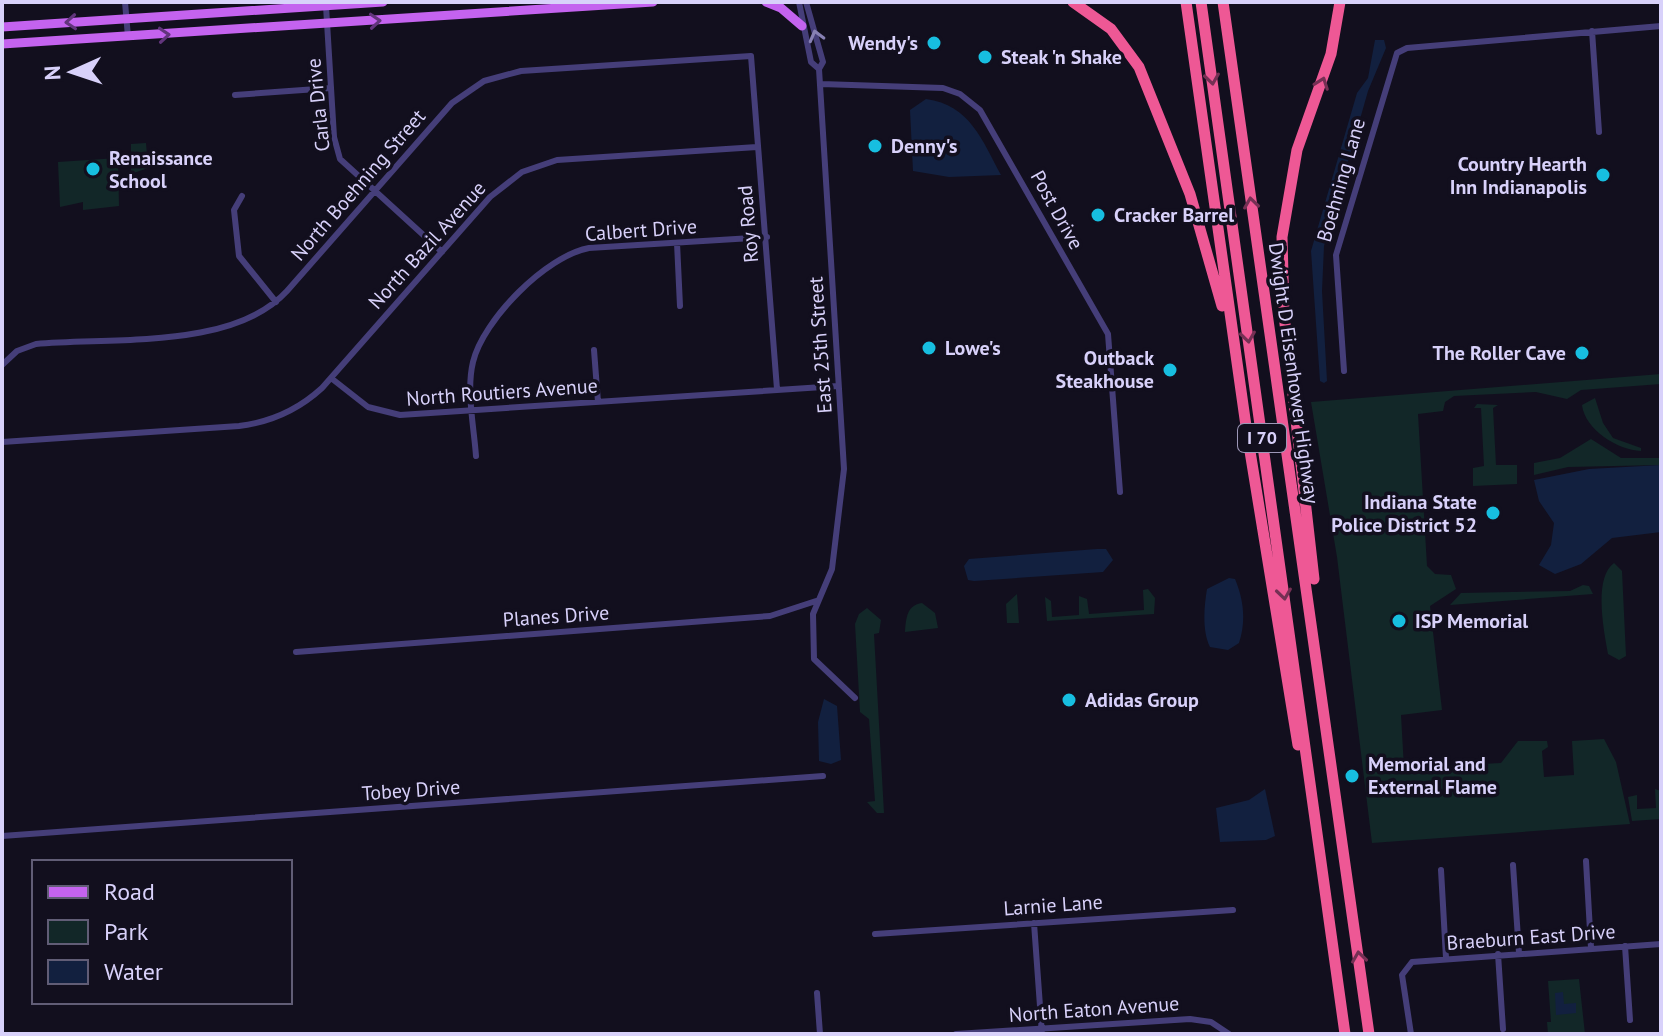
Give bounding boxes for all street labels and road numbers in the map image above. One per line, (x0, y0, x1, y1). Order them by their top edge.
street label: Carla Drive (300, 57, 336, 153)
street label: North Boehning Street (285, 104, 431, 266)
street label: Boehning Lane (1311, 115, 1371, 245)
street label: Post Drive (1025, 166, 1089, 254)
street label: North Bazil Avenue (363, 176, 491, 314)
street label: Roy Road (732, 184, 764, 264)
street label: Calbert Drive (584, 213, 698, 247)
street label: Dwight D Eisenhower Highway (1263, 241, 1325, 506)
street label: East 25th Street (802, 275, 838, 414)
street label: North Routiers Avenue (405, 372, 599, 412)
road number: I 70 (1238, 424, 1286, 452)
street label: Planes Drive (502, 599, 610, 633)
street label: Tobey Drive (361, 774, 461, 806)
street label: Larnie Lane (1003, 889, 1103, 921)
street label: Braeburn East Drive (1446, 918, 1616, 956)
street label: North Eaton Avenue (1008, 990, 1180, 1028)

